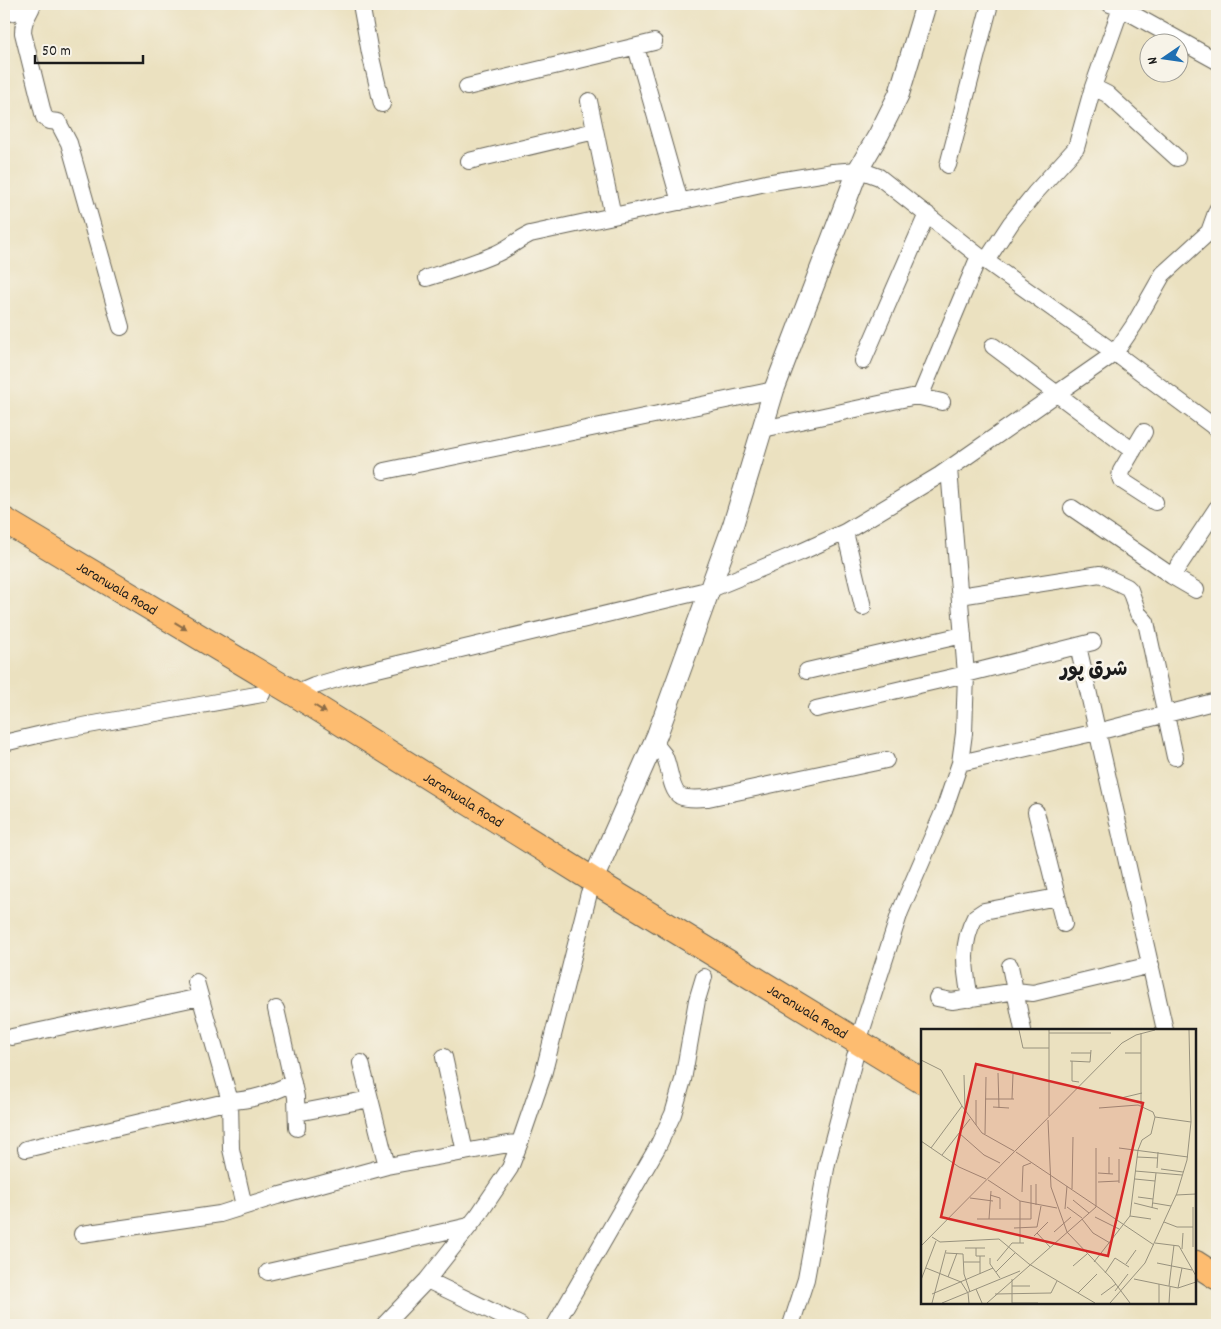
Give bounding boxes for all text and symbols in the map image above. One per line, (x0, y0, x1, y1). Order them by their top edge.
scale bar (35, 32, 142, 64)
north arrow (1138, 32, 1188, 82)
text: 50 m (42, 41, 71, 63)
text: N (1143, 55, 1164, 66)
street label: Jaranwala Road (72, 557, 161, 622)
one-way arrow (174, 621, 187, 630)
district label: شرق پور (1059, 657, 1127, 685)
one-way arrow (314, 705, 327, 714)
street label: Jaranwala Road (418, 768, 507, 834)
street label: Jaranwala Road (762, 980, 851, 1046)
inset map (921, 1029, 1196, 1304)

